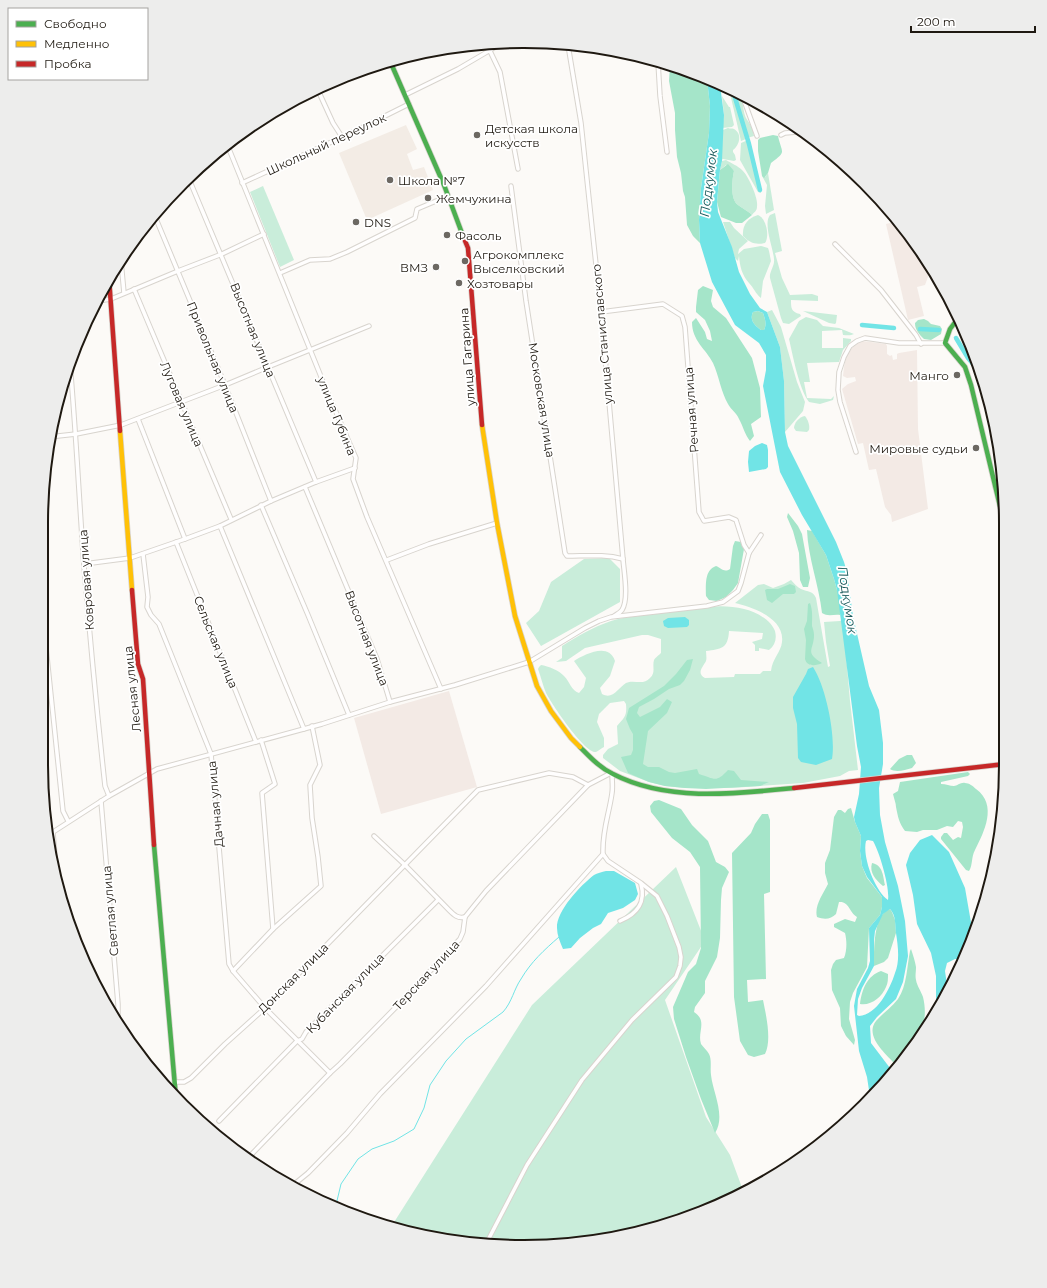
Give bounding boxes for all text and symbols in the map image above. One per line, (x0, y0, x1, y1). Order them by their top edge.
legend (8, 8, 148, 80)
scale bar (911, 8, 1035, 34)
text: 200 m (917, 14, 956, 29)
text: Свободно (44, 16, 107, 31)
text: Медленно (44, 36, 110, 51)
text: Пробка (44, 56, 92, 71)
street label: Школьный переулок (264, 110, 388, 178)
place label: Детская школа искусств (485, 121, 578, 150)
marker: Детская школа искусств (472, 130, 482, 140)
water label: Подкумок (696, 148, 720, 218)
place label: Школа №7 (398, 173, 465, 188)
marker: Школа №7 (385, 175, 395, 185)
place label: Жемчужина (436, 191, 512, 206)
marker: Жемчужина (423, 193, 433, 203)
place label: DNS (364, 215, 391, 230)
marker: DNS (351, 217, 361, 227)
place label: Фасоль (455, 228, 502, 243)
marker: Фасоль (442, 230, 452, 240)
place label: Агрокомплекс Выселковский (473, 247, 565, 276)
marker: Агрокомплекс Выселковский (460, 256, 470, 266)
place label: ВМЗ (400, 260, 428, 275)
marker: ВМЗ (431, 262, 441, 272)
street label: улица Станиславского (588, 263, 616, 406)
place label: Хозтовары (467, 276, 533, 291)
marker: Хозтовары (454, 278, 464, 288)
street label: Высотная улица (227, 280, 279, 380)
street label: Привольная улица (184, 299, 242, 415)
street label: улица Гагарина (456, 307, 478, 408)
street label: Московская улица (526, 341, 558, 459)
street label: Луговая улица (157, 359, 207, 449)
street label: Речная улица (681, 367, 701, 453)
place label: Манго (909, 368, 949, 383)
marker: Манго (952, 370, 962, 380)
street label: улица Губина (314, 373, 360, 458)
place label: Мировые судьи (869, 441, 968, 456)
marker: Мировые судьи (971, 443, 981, 453)
street label: Ковровая улица (75, 529, 97, 631)
water label: Подкумок (835, 565, 861, 635)
street label: Высотная улица (342, 588, 392, 688)
street label: Сельская улица (191, 594, 241, 690)
street label: Лесная улица (120, 645, 144, 733)
street label: Дачная улица (204, 760, 226, 848)
street label: Светлая улица (99, 865, 121, 957)
street label: Терская улица (390, 937, 462, 1013)
street label: Донская улица (255, 940, 331, 1016)
street label: Кубанская улица (303, 950, 387, 1036)

